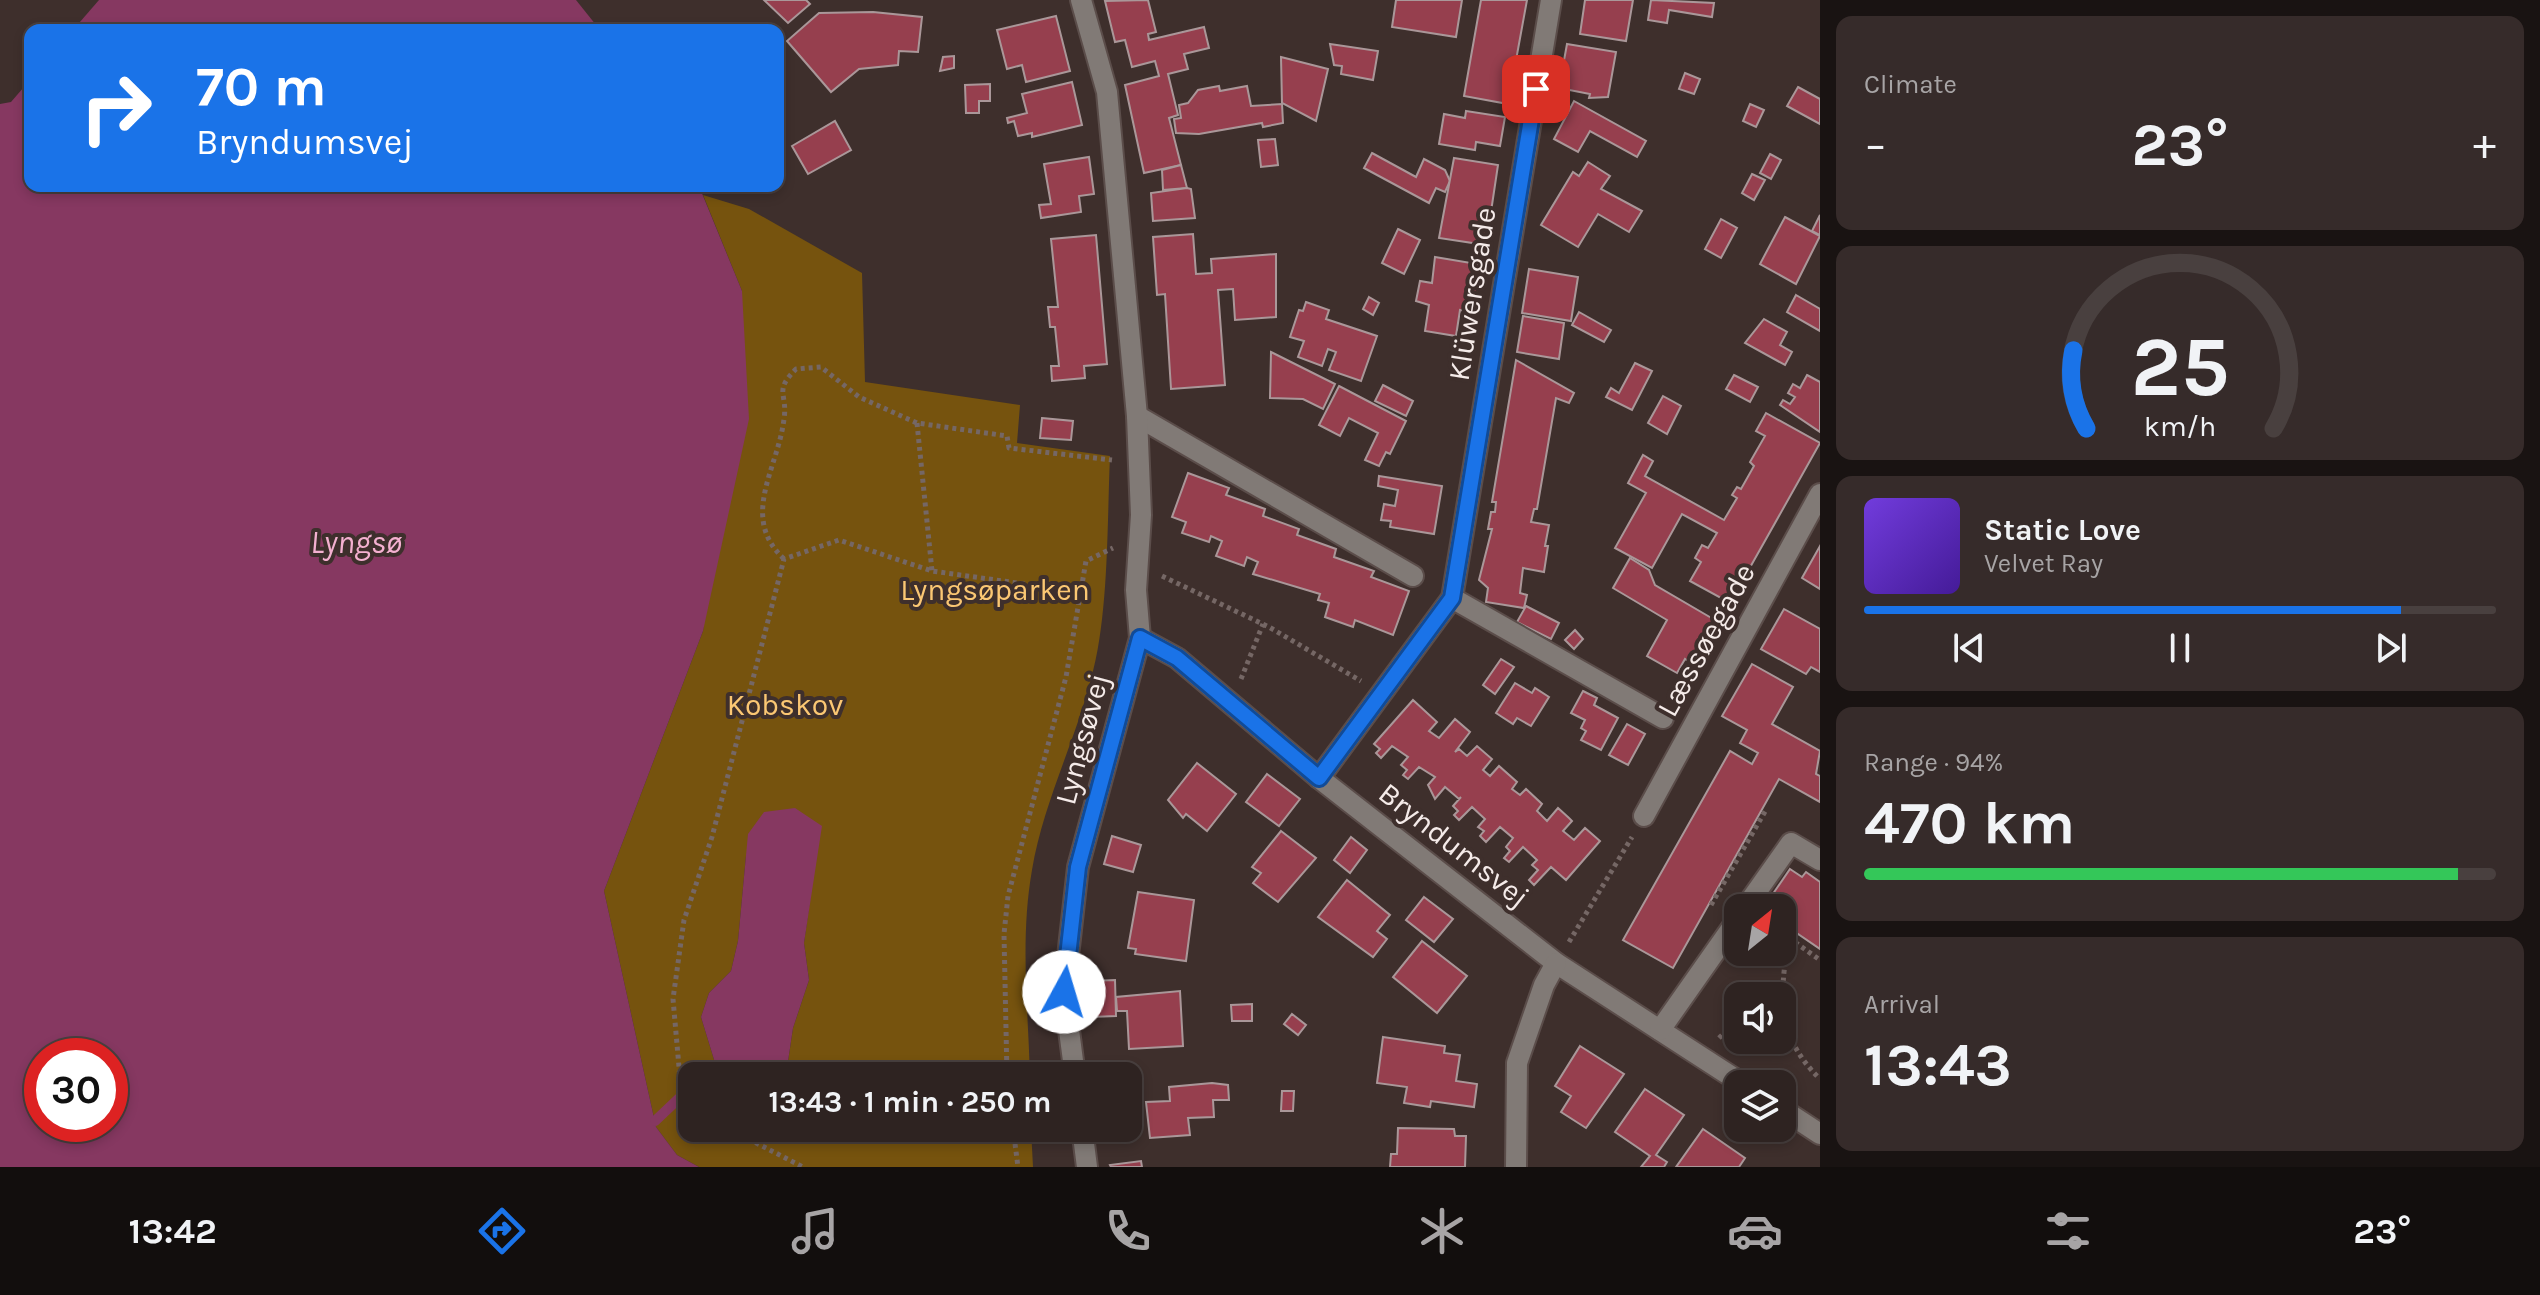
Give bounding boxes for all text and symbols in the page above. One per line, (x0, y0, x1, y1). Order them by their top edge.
text: 70 m (196, 54, 327, 119)
pin (1502, 55, 1570, 123)
icon: right (64, 56, 168, 160)
icon: arrive (1514, 67, 1558, 111)
text: Climate (1864, 69, 1957, 100)
text: 23° (2132, 110, 2228, 180)
text: − (1864, 119, 1887, 170)
text: + (2473, 119, 2496, 170)
text: Bryndumsvej (196, 121, 413, 163)
street label: Klüwersgade (1441, 205, 1503, 383)
text: 25 (2131, 319, 2229, 416)
text: km/h (2144, 410, 2216, 443)
text: Static Love (1984, 512, 2141, 548)
water label: Lyngsø (310, 524, 403, 561)
text: Velvet Ray (1984, 548, 2103, 579)
street label: Læssøegade (1649, 557, 1763, 723)
park label: Lyngsøparken (900, 572, 1090, 608)
icon: previous (1947, 626, 1991, 670)
icon: pause (2158, 626, 2202, 670)
icon: next (2369, 626, 2413, 670)
street label: Lyngsøvej (1047, 670, 1117, 808)
park label: Kobskov (727, 687, 843, 723)
text: Range · 94% (1864, 747, 2003, 778)
street label: Bryndumsvej (1372, 775, 1536, 915)
text: 470 km (1864, 788, 2075, 858)
north arrow (1724, 894, 1796, 966)
map controls (1724, 894, 1796, 1142)
position arrow (1022, 950, 1106, 1034)
button: sound (1724, 982, 1796, 1054)
text: Arrival (1864, 989, 1940, 1020)
text: 13:43 (1864, 1030, 2012, 1100)
speed limit sign: 30 (24, 1038, 128, 1142)
button: layers (1724, 1070, 1796, 1142)
text: 13:43 · 1 min · 250 m (768, 1084, 1052, 1120)
icon: directions (474, 1203, 530, 1259)
icon: music (787, 1203, 843, 1259)
icon: phone (1100, 1203, 1156, 1259)
icon: climate (1414, 1203, 1470, 1259)
icon: car (1727, 1203, 1783, 1259)
icon: filters (2040, 1203, 2096, 1259)
text: 13:42 (129, 1210, 217, 1252)
text: 23° (2353, 1210, 2411, 1252)

